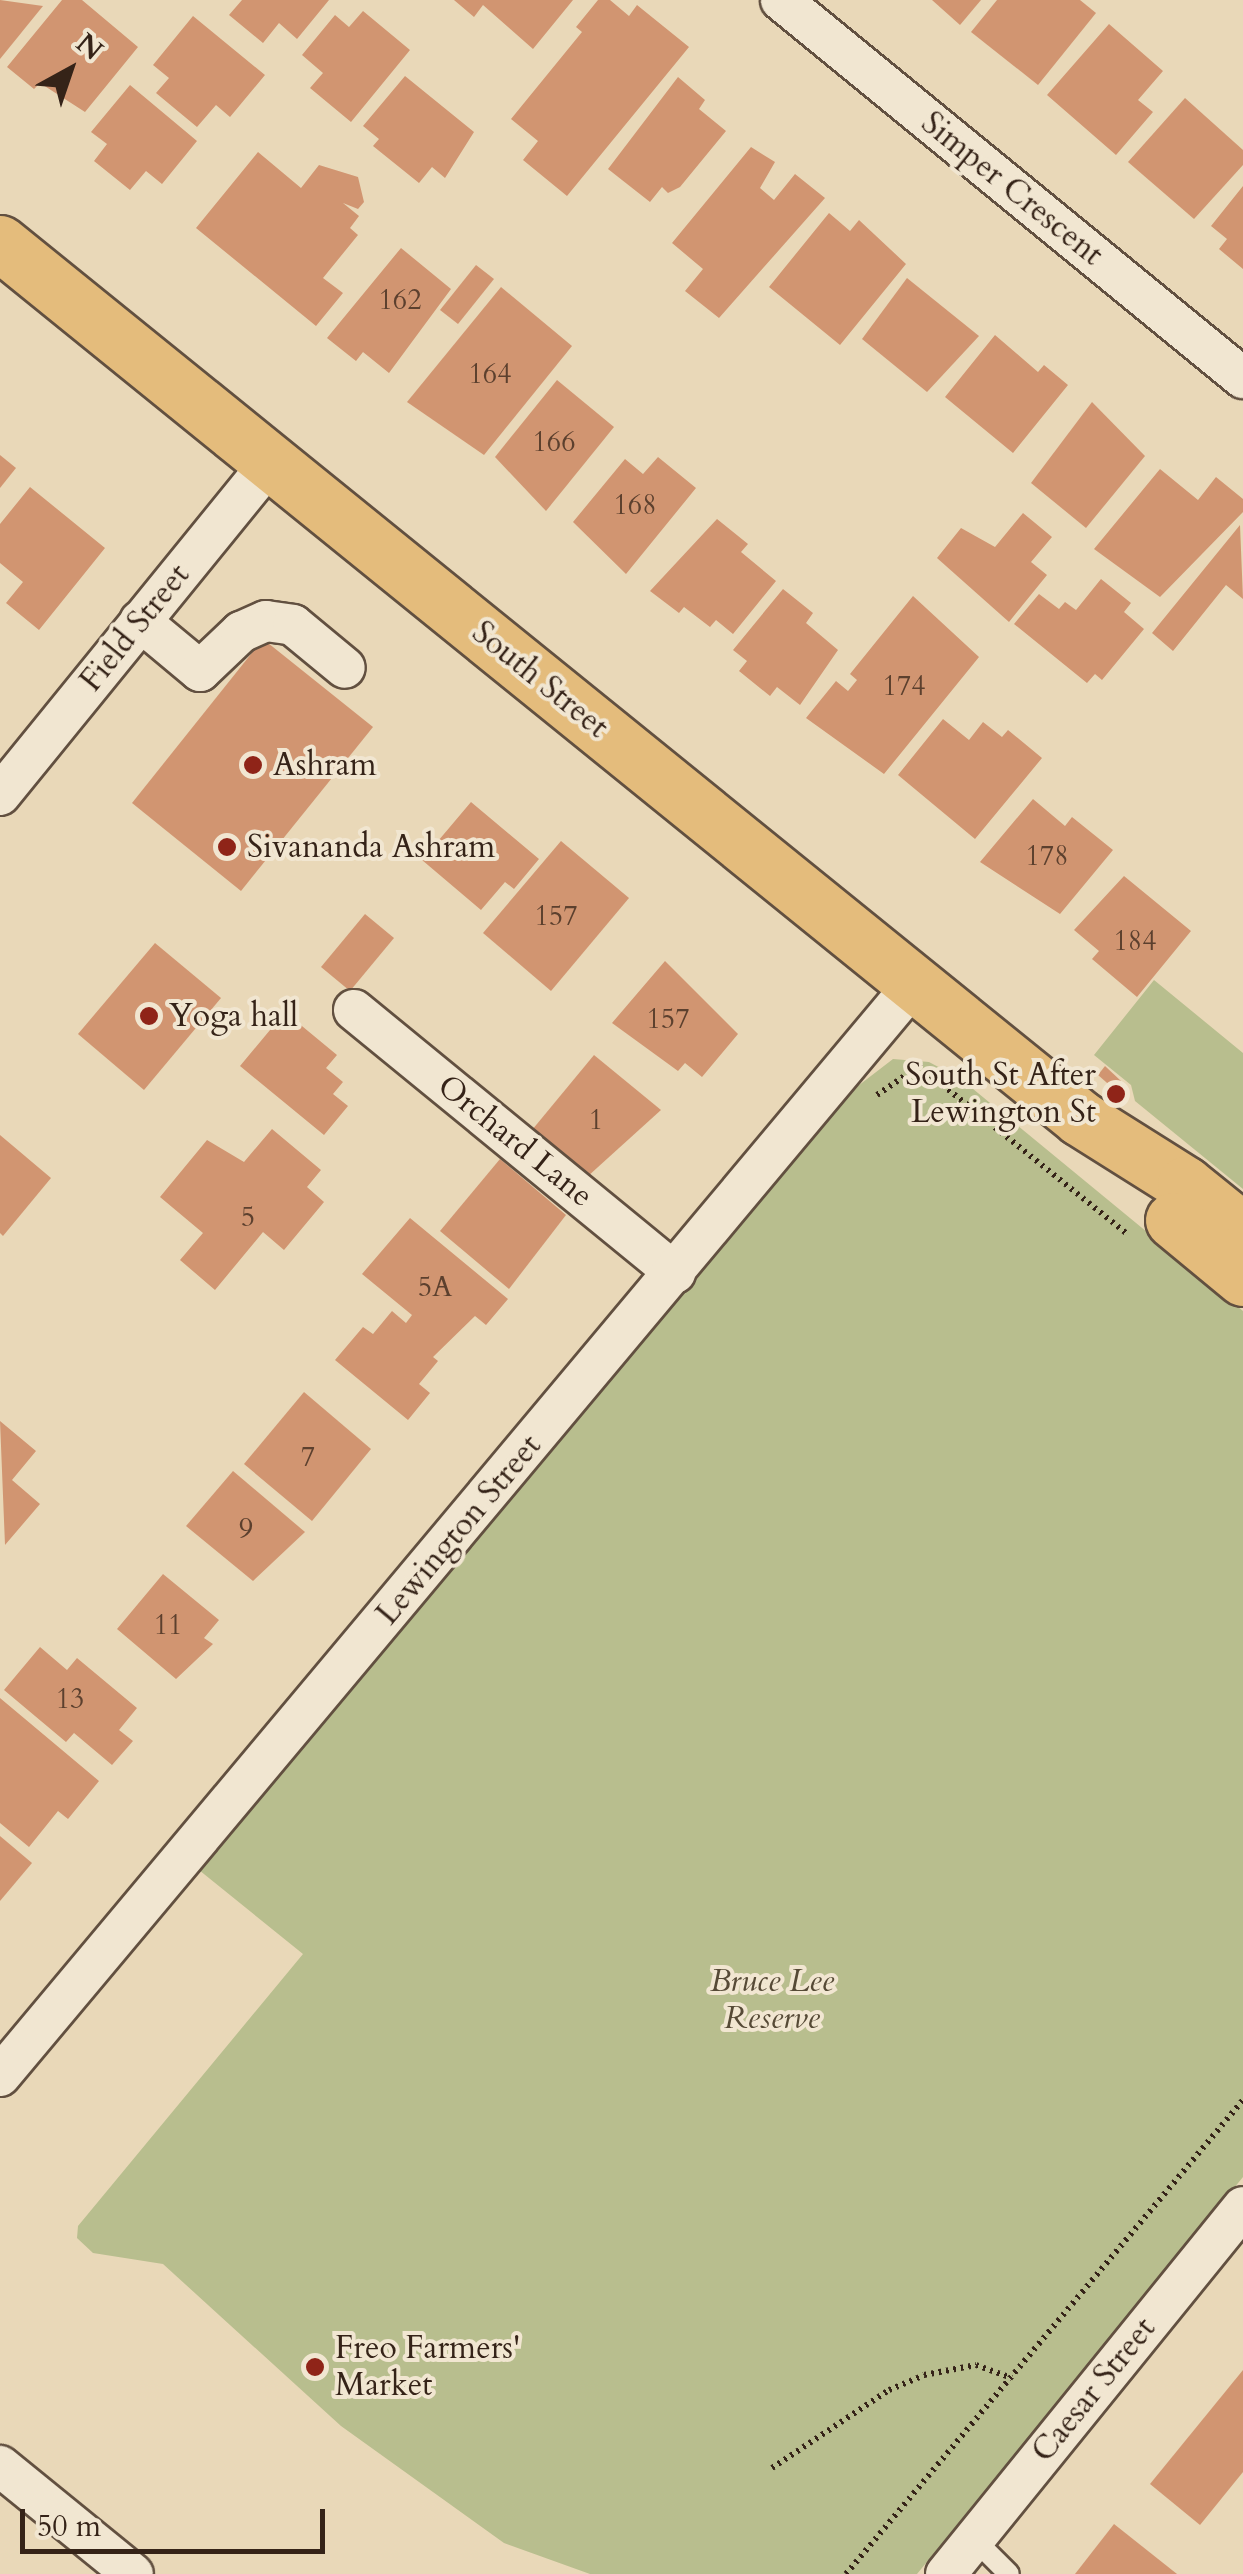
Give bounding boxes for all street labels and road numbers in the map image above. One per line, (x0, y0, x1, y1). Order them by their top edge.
street label: Simper Crescent (913, 104, 1111, 274)
street label: Field Street (72, 557, 198, 699)
street label: South Street (464, 613, 616, 747)
street label: Orchard Lane (430, 1067, 600, 1215)
street label: Lewington Street (368, 1427, 550, 1633)
street label: Caesar Street (1024, 2310, 1164, 2470)

